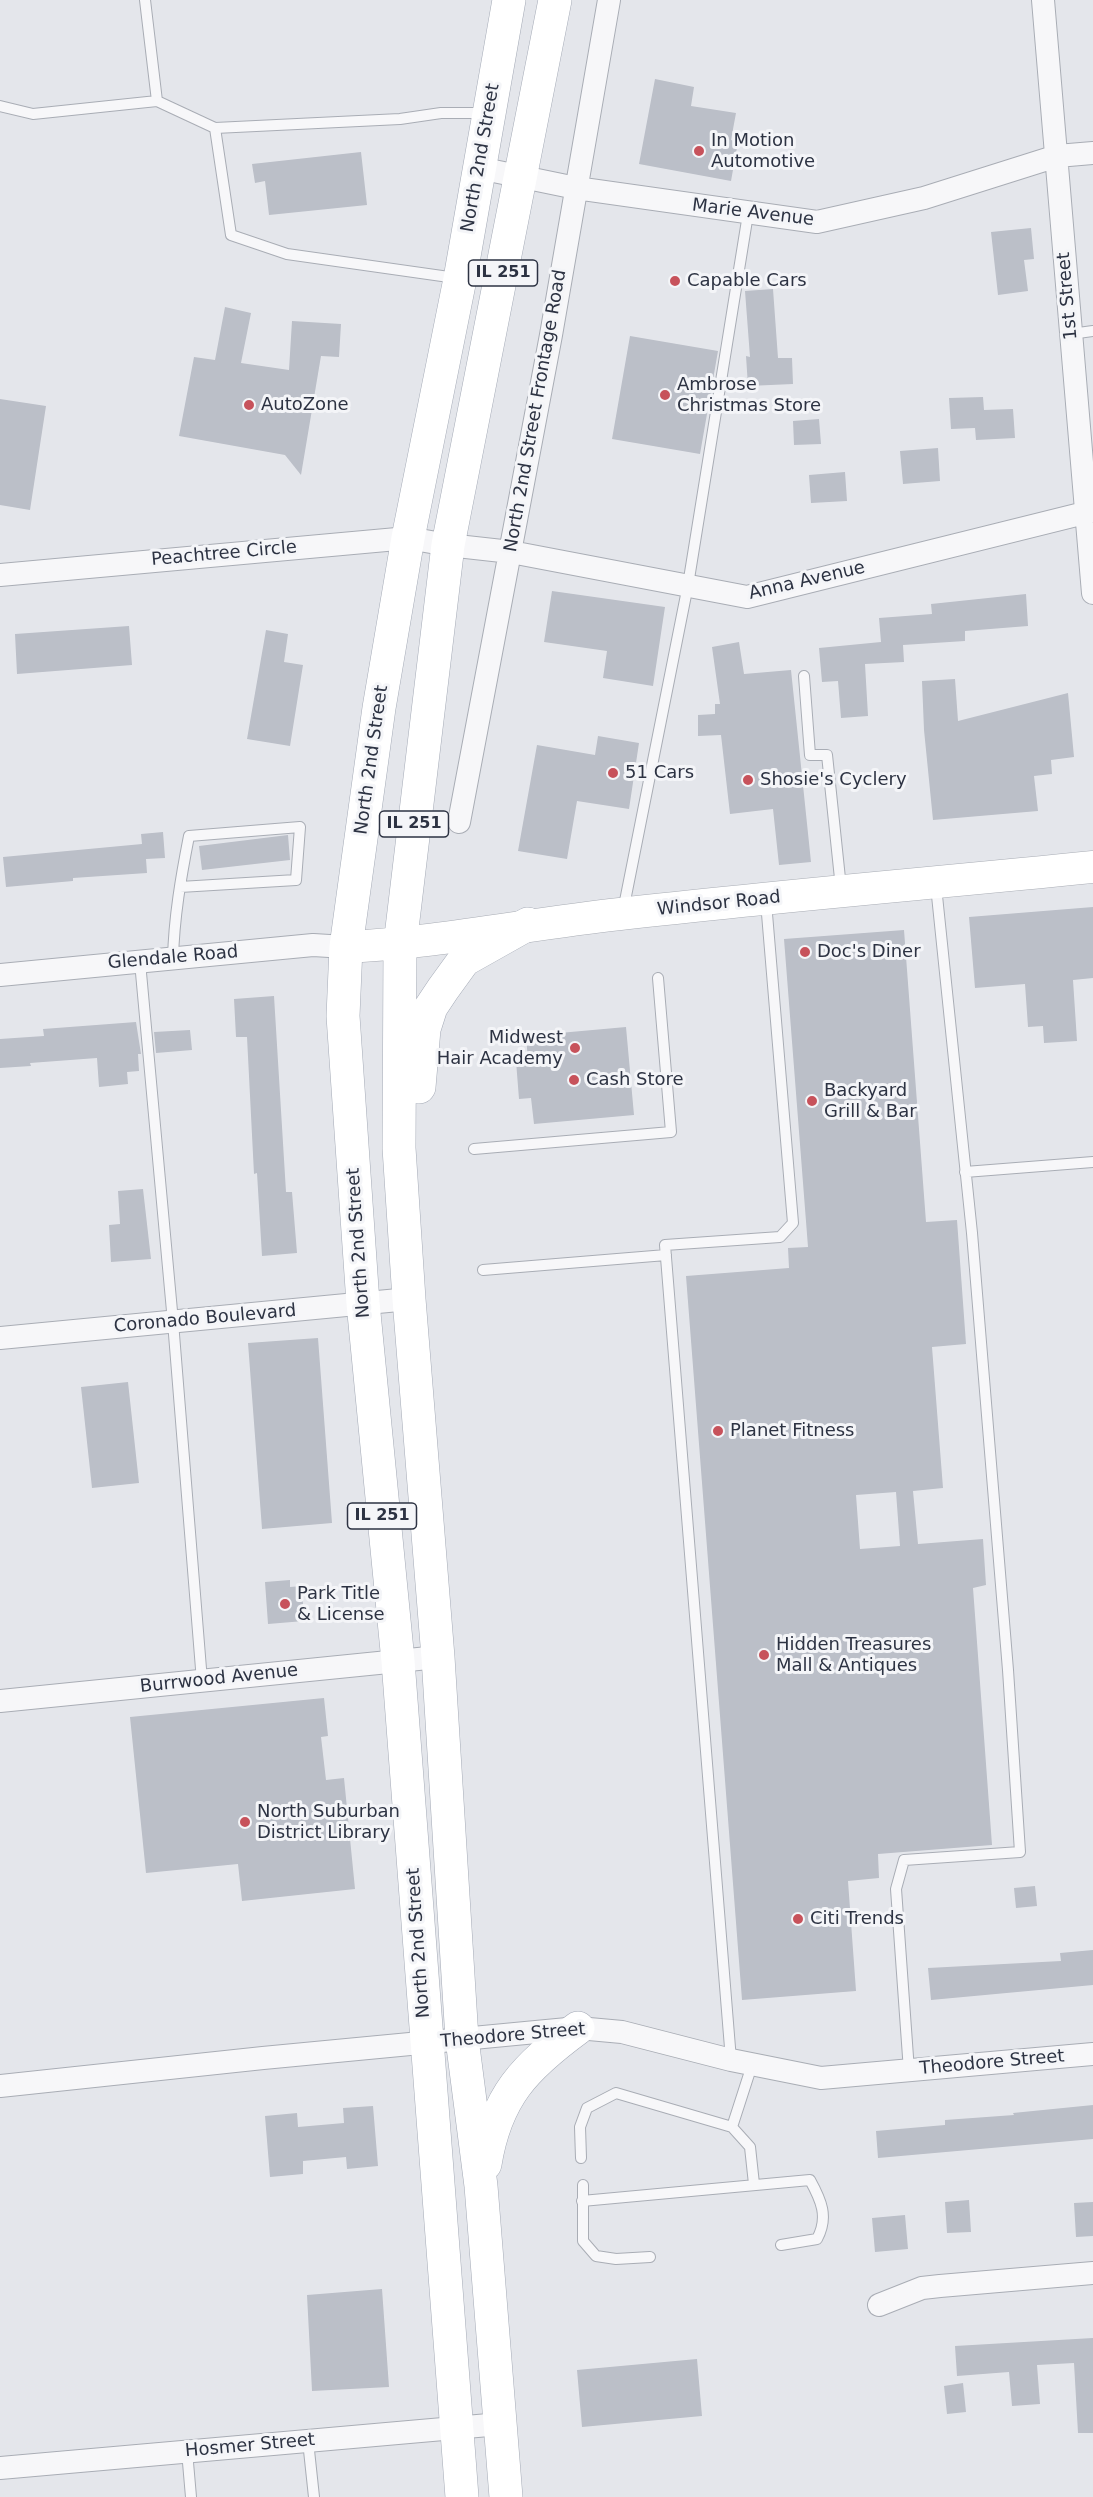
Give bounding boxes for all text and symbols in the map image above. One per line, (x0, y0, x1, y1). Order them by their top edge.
street label: North 2nd Street (457, 82, 505, 234)
place label: In Motion Automotive (711, 130, 815, 172)
marker: In Motion Automotive (692, 144, 706, 158)
street label: Marie Avenue (691, 195, 815, 231)
street label: 1st Street (1053, 251, 1083, 341)
road number: IL 251 (468, 260, 538, 286)
street label: North 2nd Street Frontage Road (500, 268, 572, 554)
place label: Capable Cars (687, 270, 807, 292)
marker: Capable Cars (668, 274, 682, 288)
place label: Ambrose Christmas Store (677, 374, 821, 416)
marker: Ambrose Christmas Store (658, 388, 672, 402)
place label: AutoZone (261, 394, 349, 416)
marker: AutoZone (242, 398, 256, 412)
street label: Peachtree Circle (150, 537, 298, 571)
street label: Anna Avenue (747, 557, 867, 605)
street label: North 2nd Street (351, 684, 393, 836)
place label: 51 Cars (625, 762, 694, 784)
marker: 51 Cars (606, 766, 620, 780)
place label: Shosie's Cyclery (760, 769, 907, 791)
marker: Shosie's Cyclery (741, 773, 755, 787)
road number: IL 251 (380, 811, 448, 837)
street label: Windsor Road (656, 887, 782, 921)
place label: Doc's Diner (817, 941, 921, 963)
street label: Glendale Road (107, 942, 239, 974)
marker: Doc's Diner (798, 945, 812, 959)
place label: Midwest Hair Academy (437, 1027, 563, 1070)
marker: Midwest Hair Academy (568, 1041, 582, 1055)
place label: Cash Store (586, 1069, 684, 1091)
marker: Cash Store (567, 1073, 581, 1087)
place label: Backyard Grill & Bar (824, 1080, 917, 1122)
marker: Backyard Grill & Bar (805, 1094, 819, 1108)
street label: North 2nd Street (343, 1167, 375, 1319)
street label: Coronado Boulevard (113, 1300, 297, 1338)
place label: Planet Fitness (730, 1420, 854, 1442)
marker: Planet Fitness (711, 1424, 725, 1438)
road number: IL 251 (348, 1503, 416, 1529)
place label: Park Title & License (297, 1583, 385, 1626)
marker: Park Title & License (278, 1597, 292, 1611)
place label: Hidden Treasures Mall & Antiques (776, 1634, 931, 1676)
marker: Hidden Treasures Mall & Antiques (757, 1648, 771, 1662)
street label: Burrwood Avenue (139, 1660, 299, 1698)
place label: North Suburban District Library (257, 1801, 400, 1844)
marker: North Suburban District Library (238, 1815, 252, 1829)
street label: North 2nd Street (403, 1867, 435, 2019)
place label: Citi Trends (810, 1908, 904, 1930)
marker: Citi Trends (791, 1912, 805, 1926)
street label: Theodore Street (440, 2019, 586, 2053)
street label: Theodore Street (919, 2046, 1065, 2080)
street label: Hosmer Street (184, 2430, 316, 2462)

